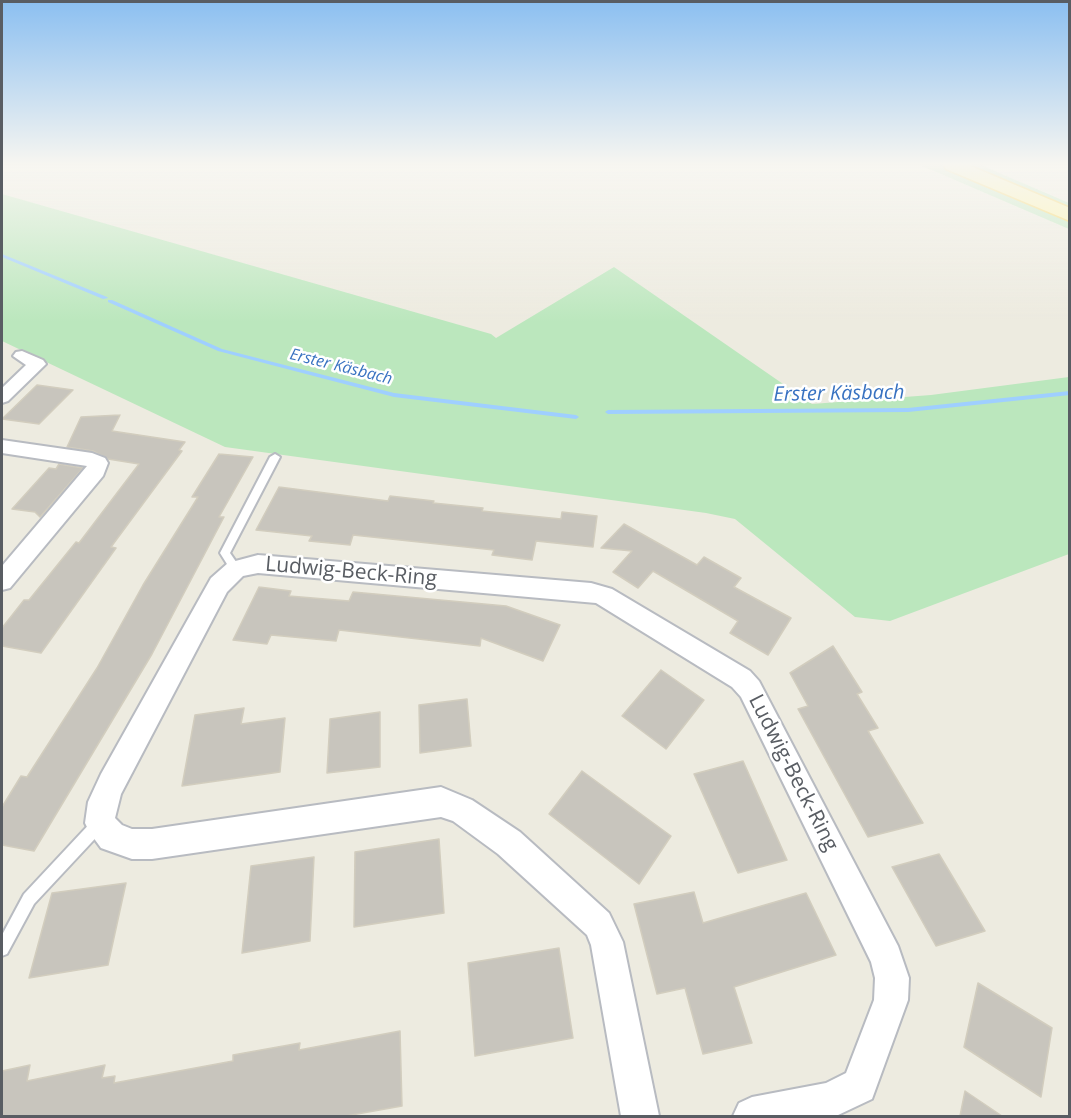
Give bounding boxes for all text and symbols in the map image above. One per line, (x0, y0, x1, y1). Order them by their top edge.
water label: Erster Käsbach (288, 345, 394, 389)
water label: Erster Käsbach (773, 381, 905, 407)
street label: Ludwig-Beck-Ring (264, 552, 438, 592)
street label: Ludwig-Beck-Ring (743, 691, 843, 855)

